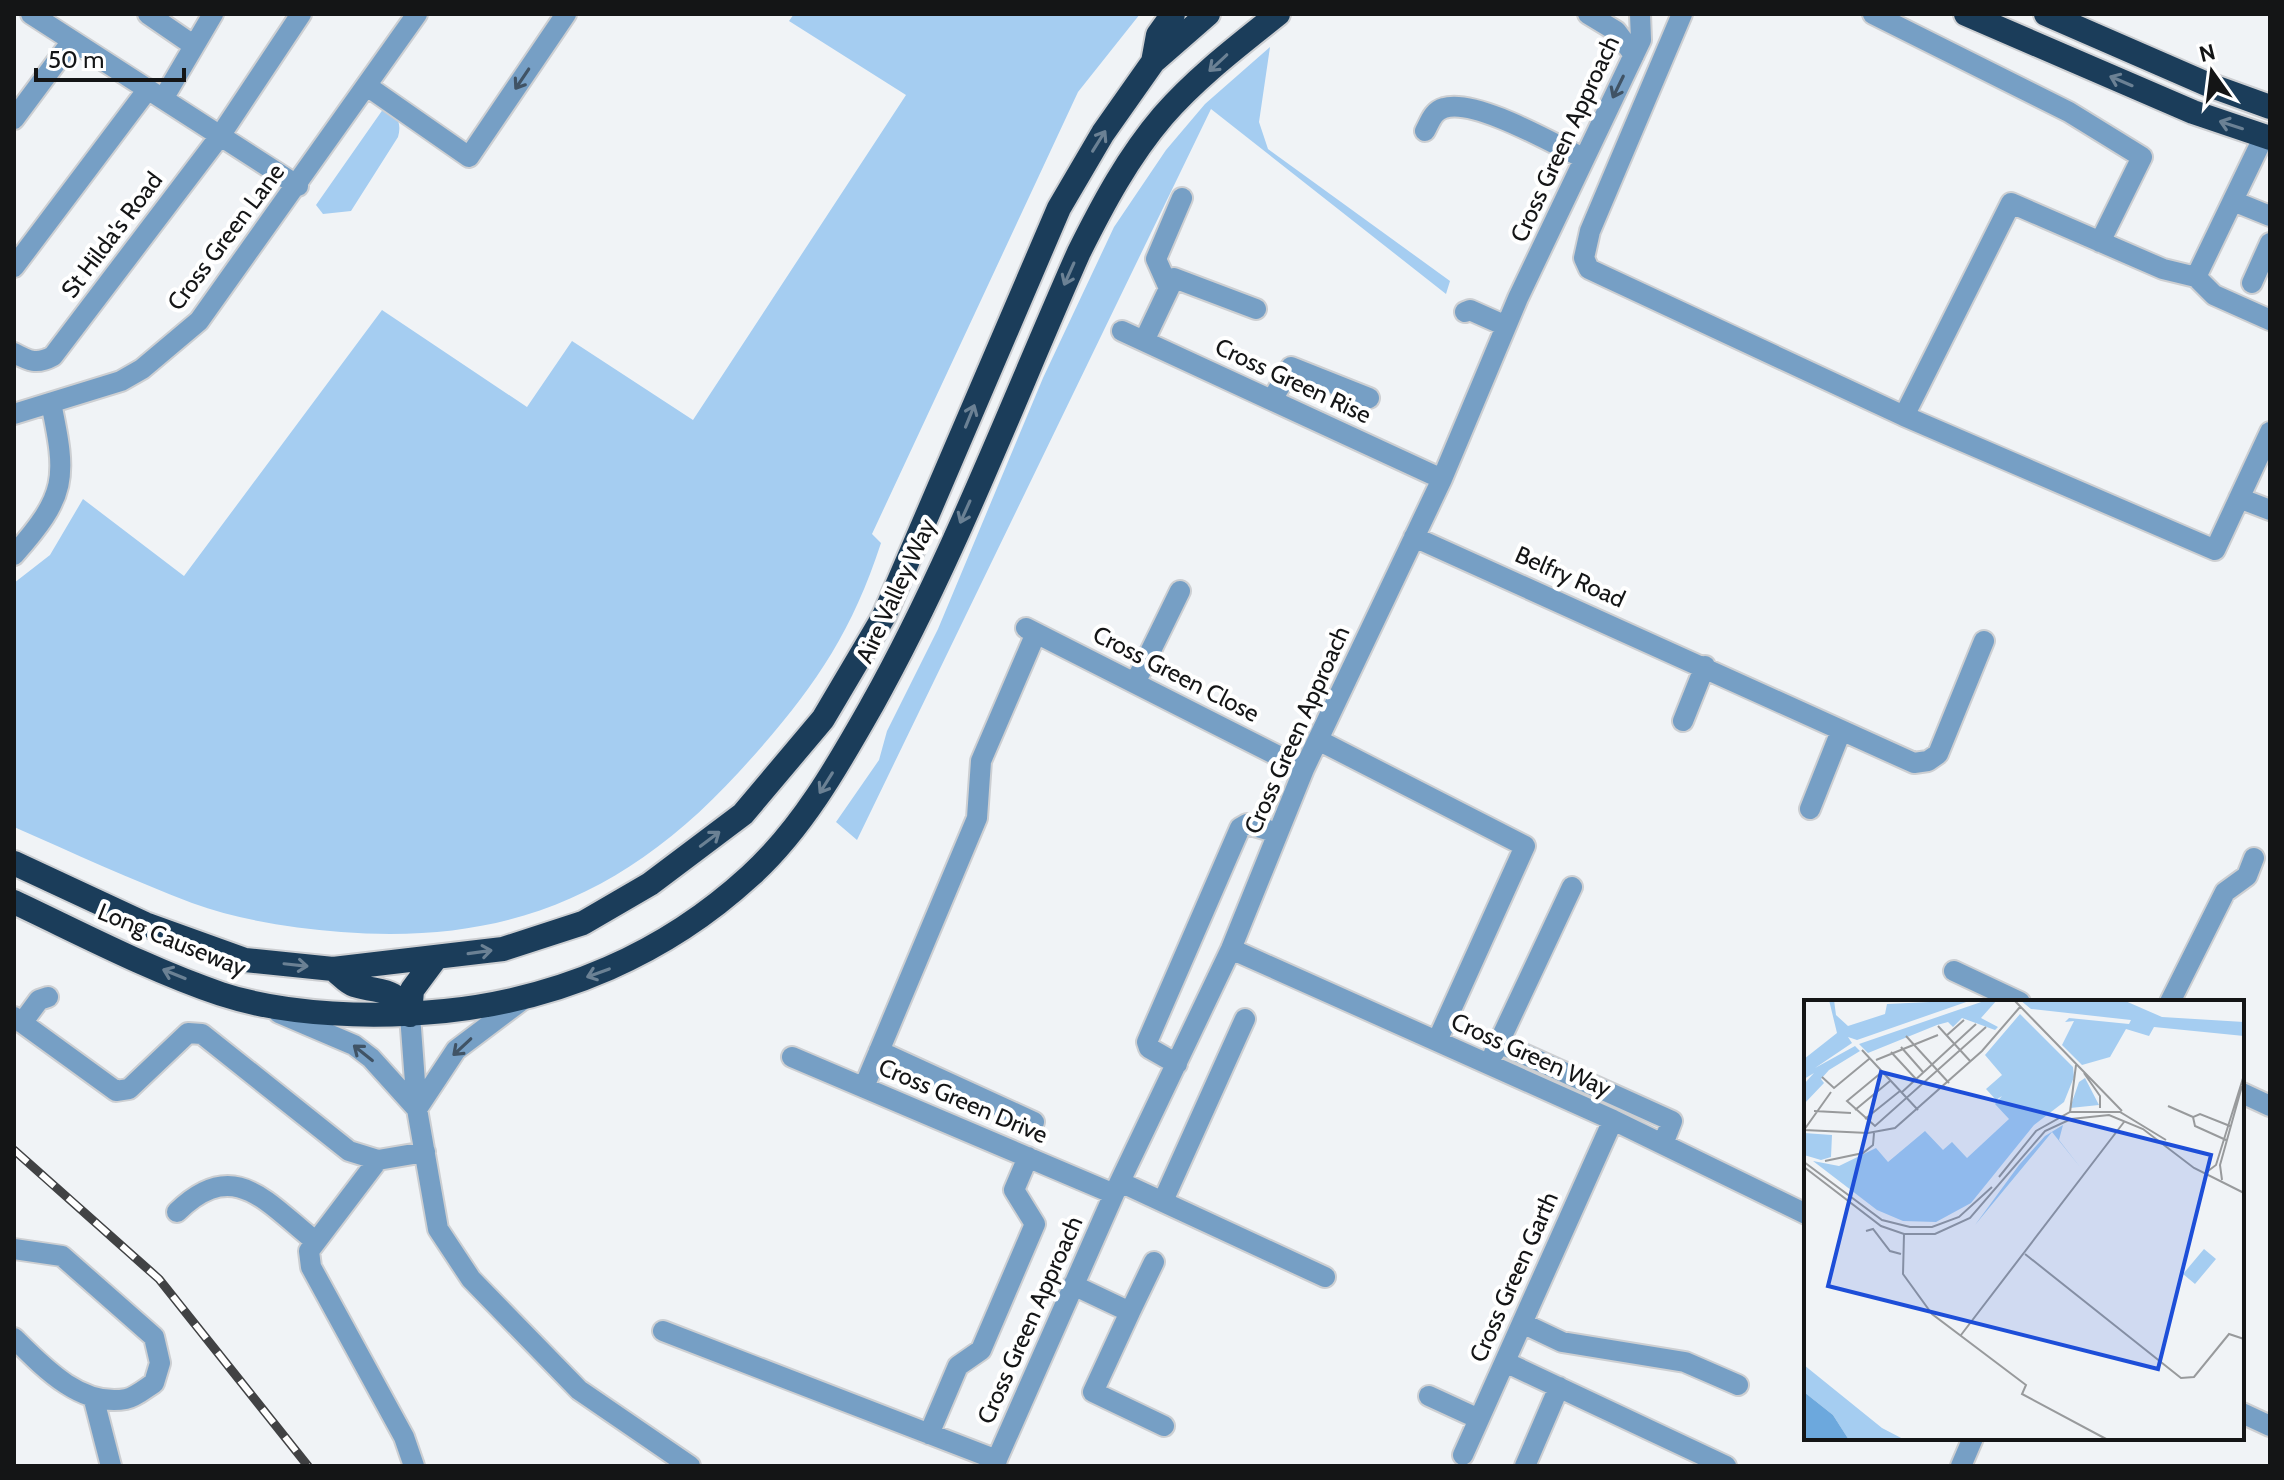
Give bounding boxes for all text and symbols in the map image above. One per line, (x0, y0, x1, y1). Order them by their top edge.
street label: Cross Green Approach (1504, 31, 1625, 247)
scale bar (36, 32, 184, 82)
north arrow (2172, 32, 2252, 112)
text: N (2196, 38, 2218, 68)
text: 50 m (48, 45, 104, 74)
one-way arrow (1208, 54, 1228, 72)
one-way arrow (514, 67, 530, 89)
one-way arrow (2109, 73, 2134, 88)
one-way arrow (1610, 74, 1626, 98)
one-way arrow (2219, 117, 2245, 132)
one-way arrow (1091, 130, 1107, 153)
street label: Cross Green Lane (161, 158, 290, 316)
street label: St Hilda's Road (55, 166, 168, 303)
one-way arrow (1061, 261, 1076, 285)
street label: Cross Green Rise (1211, 332, 1376, 429)
one-way arrow (964, 404, 978, 429)
one-way arrow (957, 500, 972, 524)
street label: Aire Valley Way (849, 514, 942, 668)
street label: Belfry Road (1511, 539, 1630, 614)
street label: Cross Green Close (1088, 619, 1264, 728)
street label: Cross Green Approach (1238, 621, 1355, 838)
one-way arrow (818, 771, 835, 793)
one-way arrow (699, 830, 720, 847)
street label: Long Causeway (94, 897, 251, 982)
one-way arrow (466, 944, 492, 959)
one-way arrow (282, 958, 309, 973)
one-way arrow (162, 966, 187, 981)
one-way arrow (586, 967, 611, 981)
inset map (1804, 1000, 2244, 1440)
street label: Cross Green Way (1447, 1006, 1616, 1103)
one-way arrow (452, 1038, 472, 1057)
one-way arrow (354, 1044, 374, 1062)
street label: Cross Green Drive (874, 1052, 1052, 1149)
street label: Cross Green Garth (1463, 1187, 1564, 1366)
street label: Cross Green Approach (971, 1211, 1088, 1428)

